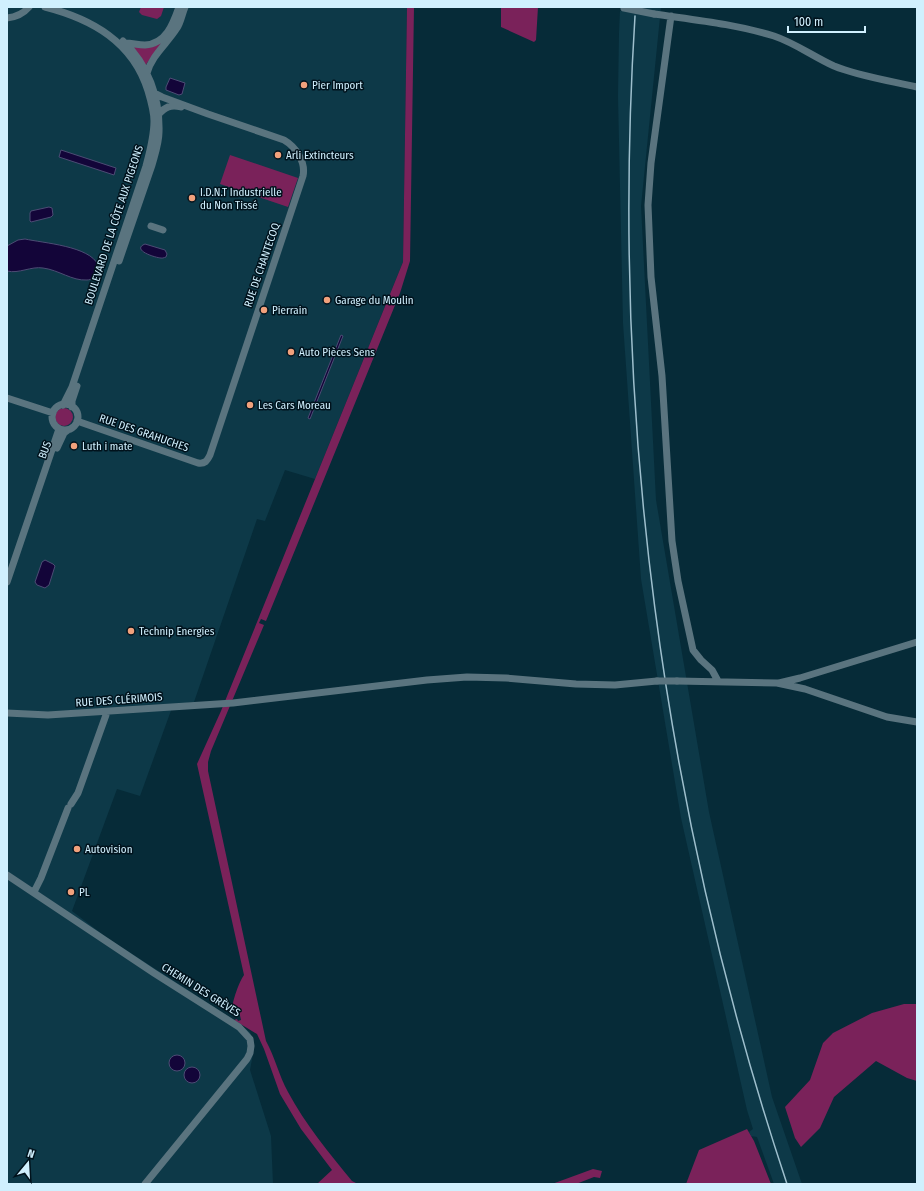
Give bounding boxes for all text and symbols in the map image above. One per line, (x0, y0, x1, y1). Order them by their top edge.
scale bar (788, 8, 865, 34)
text: 100 m (794, 15, 823, 29)
place label: Pier Import (312, 79, 363, 92)
marker: Pier Import (299, 80, 309, 90)
street label: BOULEVARD DE LA CÔTE AUX PIGEONS (81, 143, 146, 306)
place label: Arli Extincteurs (286, 149, 354, 162)
marker: Arli Extincteurs (273, 150, 283, 160)
place label: I.D.N.T Industrielle du Non Tissé (200, 186, 282, 212)
marker: I.D.N.T Industrielle du Non Tissé (187, 193, 197, 203)
street label: RUE DE CHANTECOQ (241, 221, 283, 309)
place label: Garage du Moulin (335, 294, 414, 307)
marker: Garage du Moulin (322, 295, 332, 305)
place label: Pierrain (272, 304, 307, 317)
marker: Pierrain (259, 305, 269, 315)
place label: Auto Pièces Sens (299, 346, 375, 359)
marker: Auto Pièces Sens (286, 347, 296, 357)
place label: Les Cars Moreau (258, 399, 331, 412)
marker: Les Cars Moreau (245, 400, 255, 410)
street label: RUE DES GRAHUCHES (98, 412, 191, 455)
street label: BUS (36, 439, 54, 461)
place label: Luth i mate (82, 440, 133, 453)
marker: Luth i mate (69, 441, 79, 451)
place label: Technip Energies (139, 625, 215, 638)
marker: Technip Energies (126, 626, 136, 636)
street label: RUE DES CLÉRIMOIS (75, 689, 163, 710)
place label: Autovision (85, 843, 132, 856)
marker: Autovision (72, 844, 82, 854)
place label: PL (79, 886, 90, 899)
marker: PL (66, 887, 76, 897)
street label: CHEMIN DES GRÈVES (159, 960, 244, 1020)
north arrow (8, 1143, 48, 1183)
text: N (26, 1147, 36, 1161)

